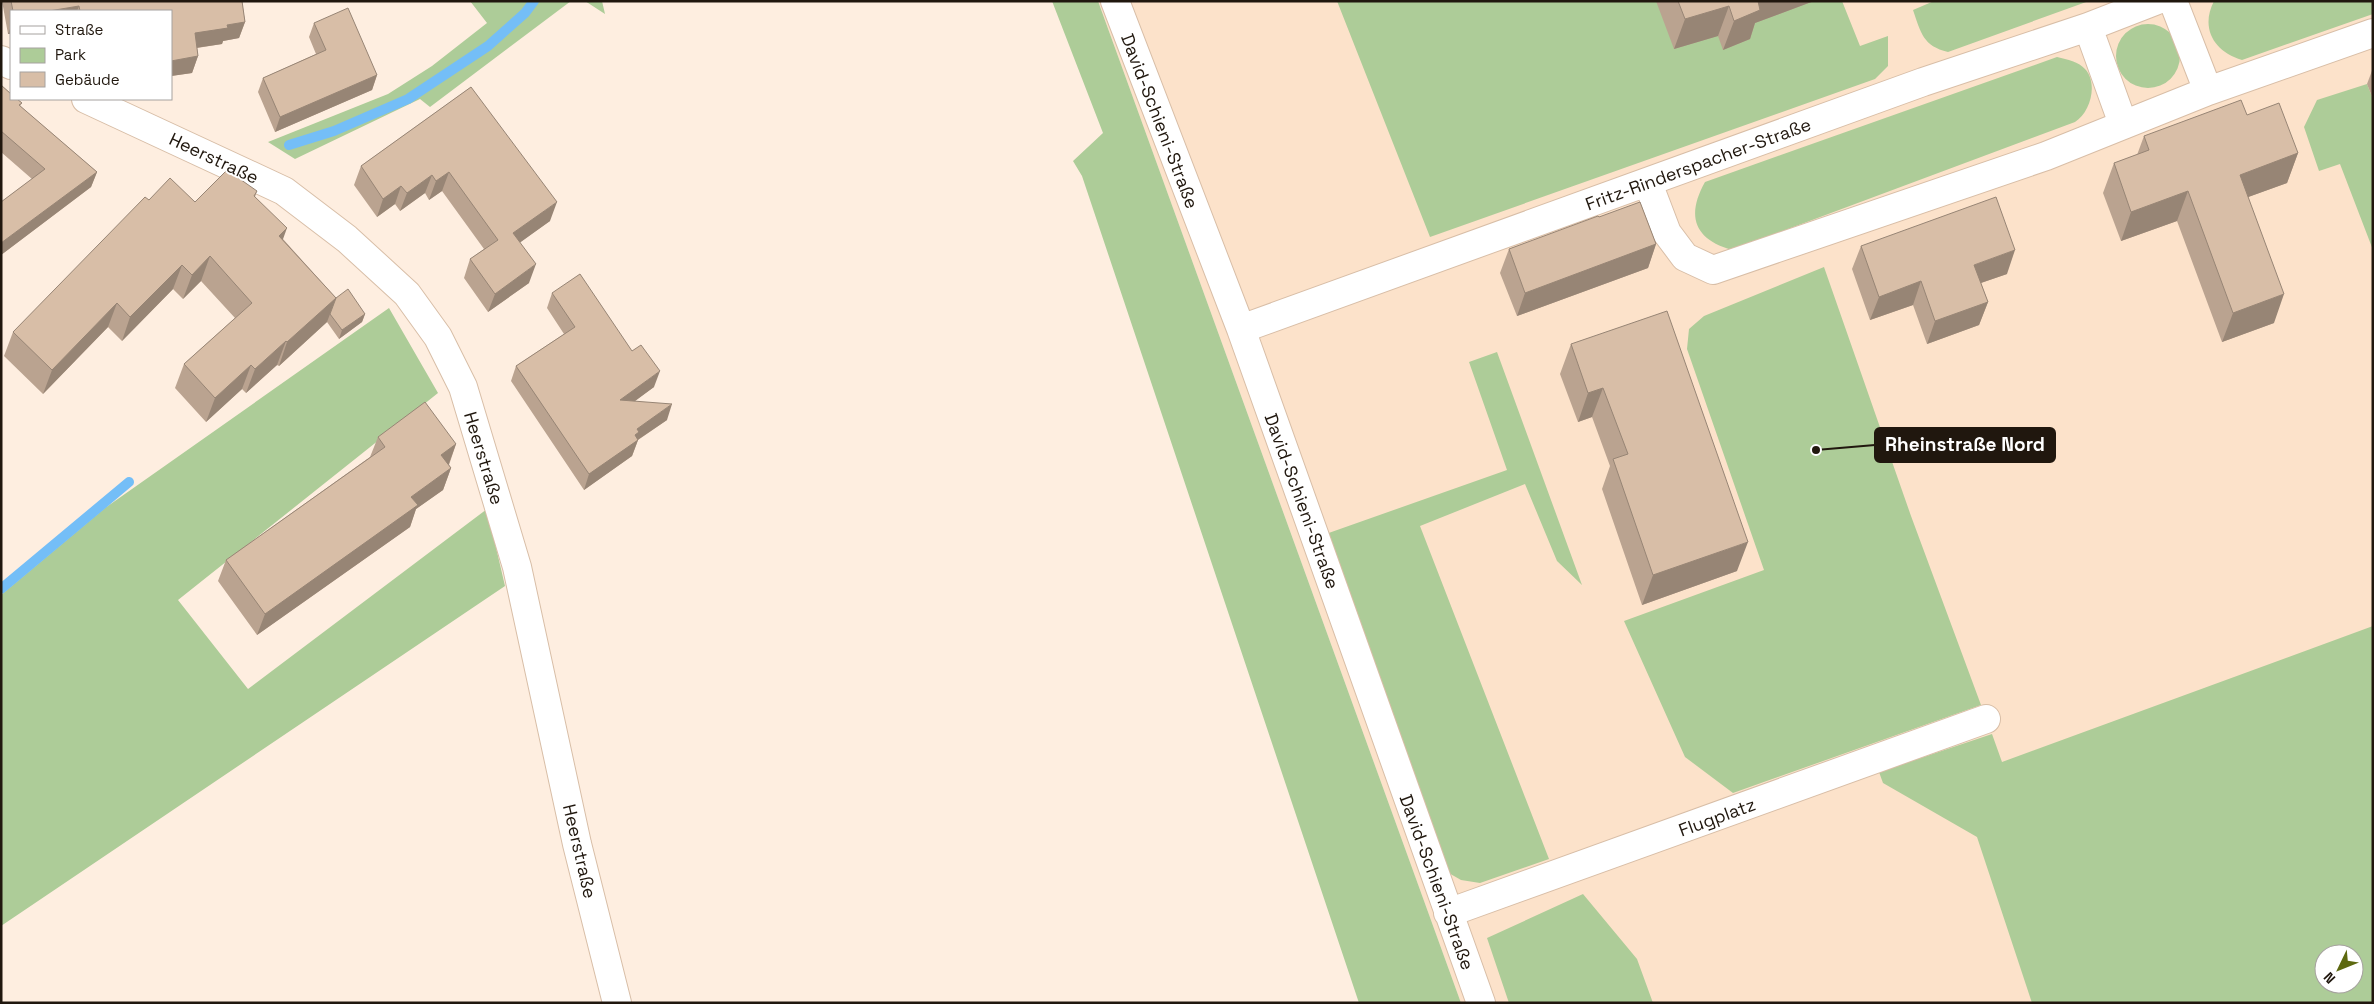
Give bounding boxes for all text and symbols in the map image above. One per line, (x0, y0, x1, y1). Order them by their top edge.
legend (10, 10, 172, 100)
text: Straße (55, 20, 104, 39)
street label: David-Schieni-Straße (1116, 30, 1204, 212)
text: Park (55, 45, 86, 64)
text: Gebäude (55, 70, 120, 89)
street label: Fritz-Rinderspacher-Straße (1582, 112, 1814, 216)
street label: Heerstraße (166, 127, 262, 189)
street label: Heerstraße (459, 409, 509, 507)
street label: David-Schieni-Straße (1259, 410, 1345, 592)
callout: Rheinstraße Nord (1875, 428, 2055, 462)
text: Rheinstraße Nord (1885, 432, 2045, 457)
street label: David-Schieni-Straße (1394, 791, 1480, 973)
street label: Flugplatz (1675, 792, 1759, 842)
street label: Heerstraße (558, 802, 602, 900)
north arrow (2314, 944, 2364, 994)
text: N (2320, 968, 2339, 987)

